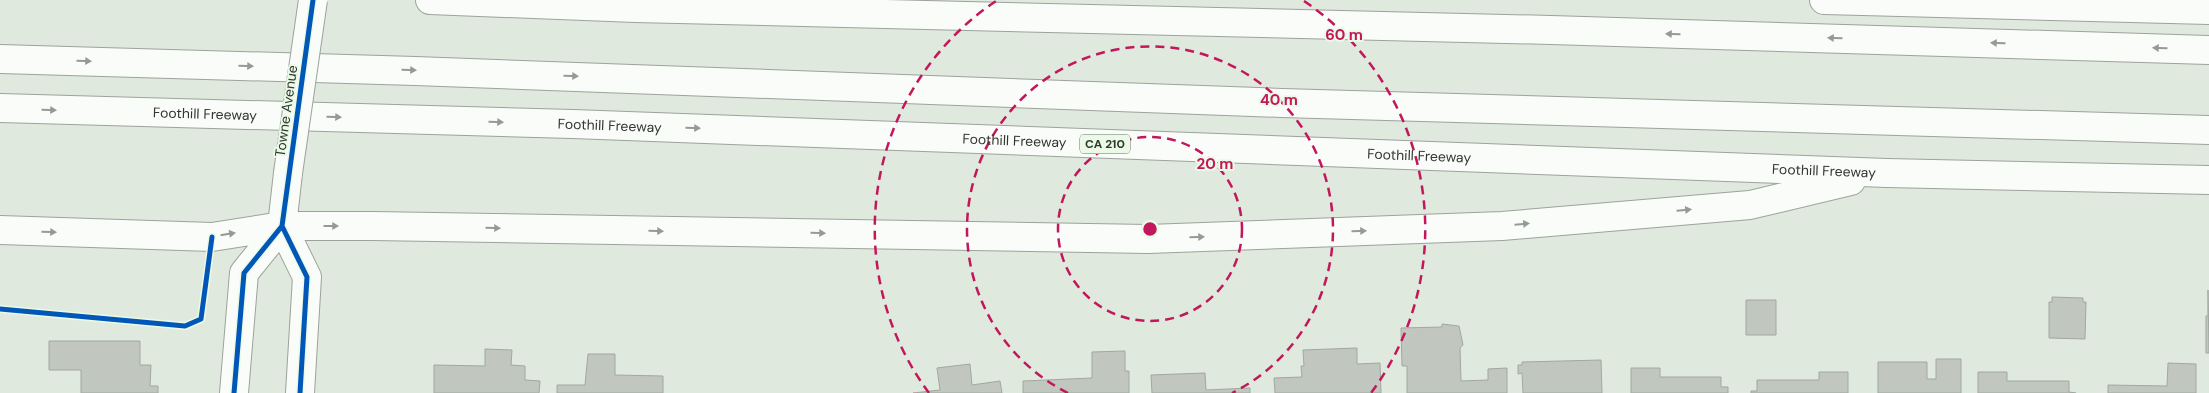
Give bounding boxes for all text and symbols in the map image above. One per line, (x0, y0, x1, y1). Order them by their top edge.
text: 60 m (1325, 25, 1363, 45)
one-way arrow (1665, 29, 1681, 37)
one-way arrow (1827, 34, 1843, 42)
one-way arrow (1990, 39, 2006, 47)
one-way arrow (2152, 44, 2168, 52)
one-way arrow (76, 58, 92, 66)
one-way arrow (238, 62, 254, 70)
street label: Towne Avenue (271, 64, 301, 158)
one-way arrow (401, 67, 417, 75)
one-way arrow (563, 73, 579, 81)
text: 40 m (1260, 90, 1298, 110)
street label: Foothill Freeway (153, 103, 257, 124)
one-way arrow (41, 106, 57, 114)
one-way arrow (326, 114, 342, 122)
street label: Foothill Freeway (557, 115, 662, 136)
one-way arrow (488, 118, 504, 126)
one-way arrow (686, 125, 702, 133)
street label: Foothill Freeway (962, 130, 1067, 151)
road number: CA 210 (1080, 134, 1130, 154)
street label: Foothill Freeway (1367, 145, 1472, 166)
text: 20 m (1197, 154, 1233, 174)
street label: Foothill Freeway (1772, 160, 1876, 182)
one-way arrow (1676, 206, 1692, 214)
centre of rings (1141, 220, 1159, 238)
one-way arrow (1514, 220, 1530, 228)
one-way arrow (323, 222, 339, 230)
one-way arrow (486, 224, 502, 232)
one-way arrow (648, 227, 664, 235)
one-way arrow (1352, 227, 1368, 235)
one-way arrow (41, 228, 57, 236)
one-way arrow (221, 230, 237, 238)
one-way arrow (811, 230, 827, 238)
one-way arrow (1189, 233, 1205, 241)

